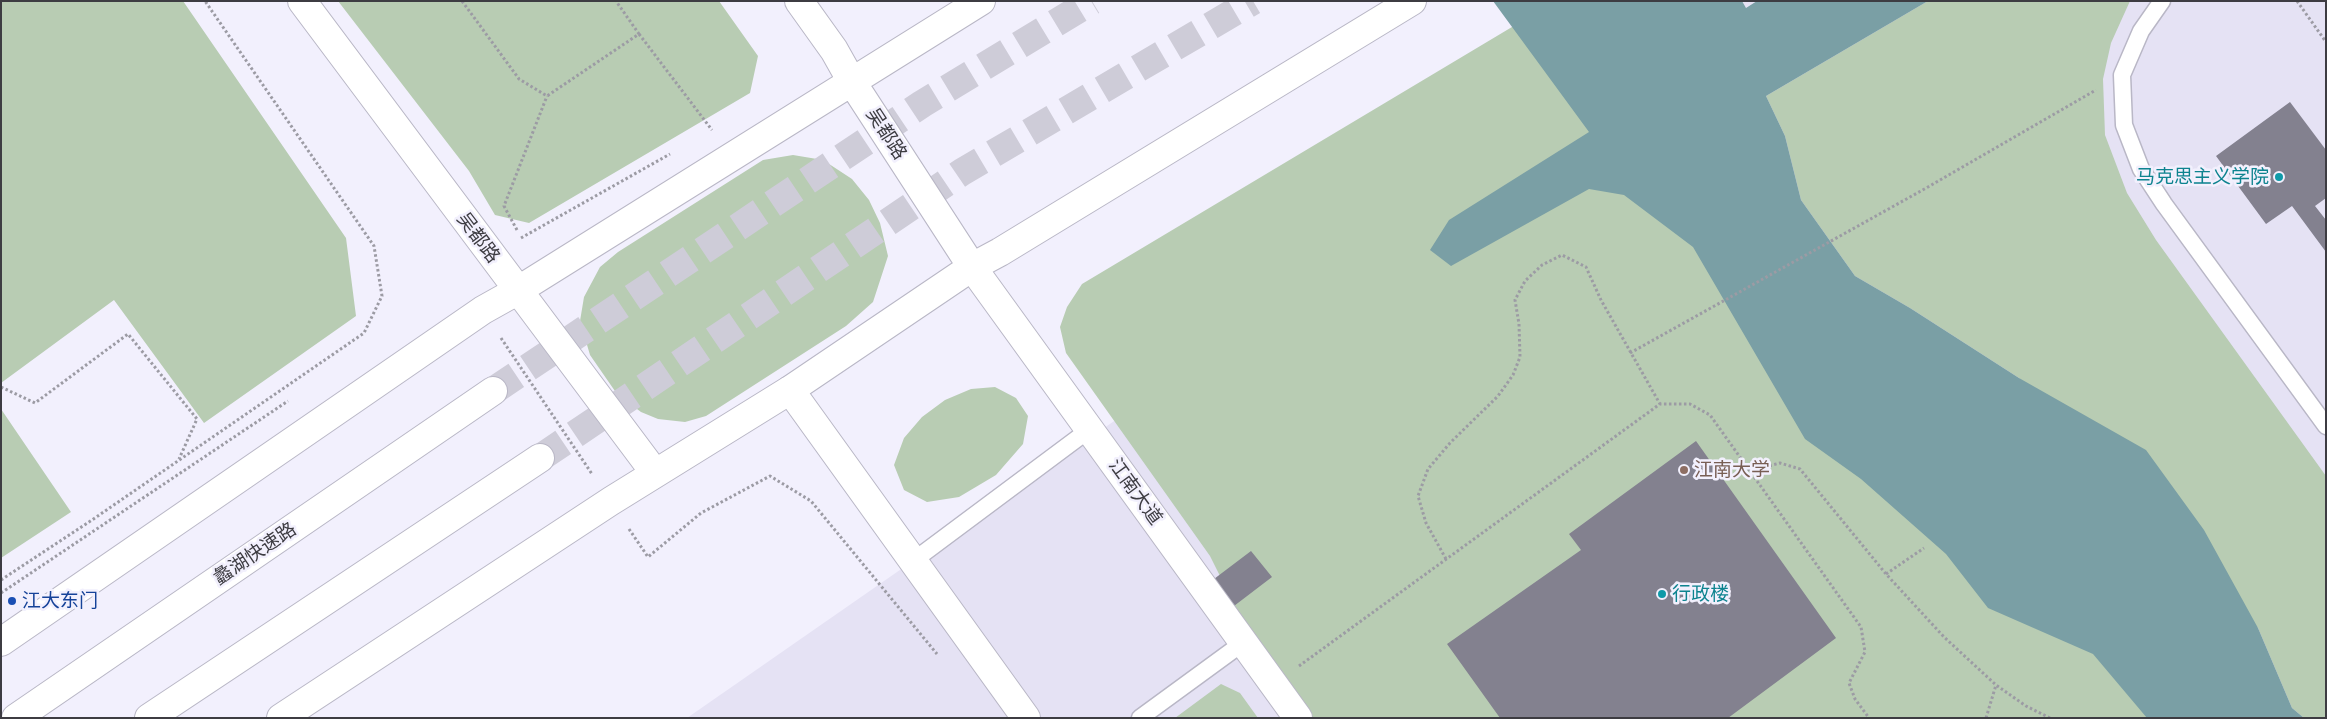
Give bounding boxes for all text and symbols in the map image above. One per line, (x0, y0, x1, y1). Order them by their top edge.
street label: 吴都路 (861, 104, 911, 164)
place label: 马克思主义学院 (2136, 166, 2269, 188)
marker: 马克思主义学院 (2273, 171, 2285, 183)
street label: 吴都路 (452, 208, 504, 268)
street label: 江南大道 (1103, 455, 1167, 529)
place label: 江南大学 (1694, 459, 1770, 481)
marker: 江南大学 (1678, 464, 1690, 476)
street label: 蠡湖快速路 (209, 518, 301, 590)
place label: 行政楼 (1672, 583, 1729, 605)
marker: 行政楼 (1656, 588, 1668, 600)
place label: 江大东门 (22, 590, 98, 612)
marker: 江大东门 (6, 595, 18, 607)

